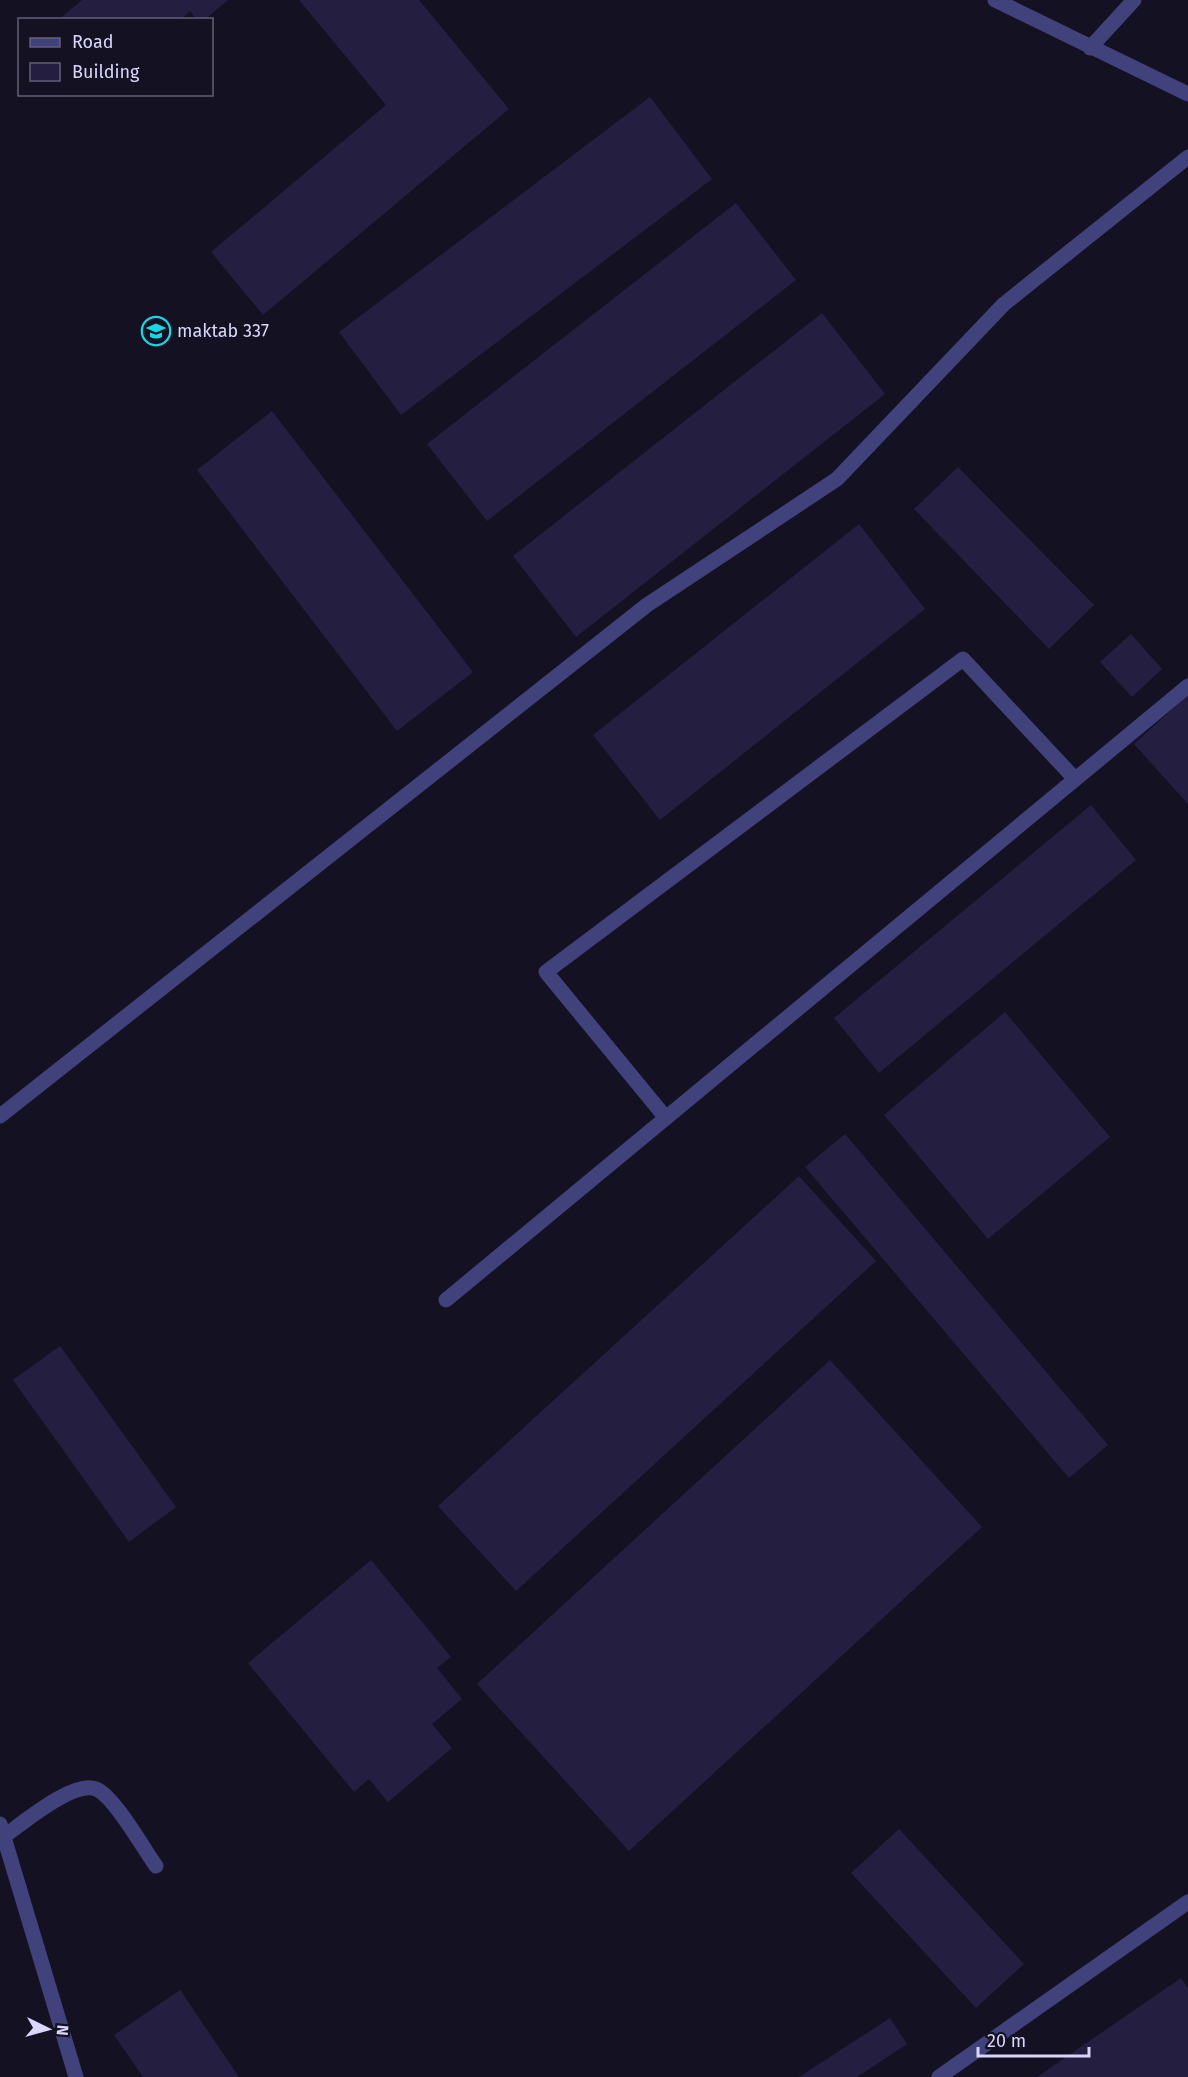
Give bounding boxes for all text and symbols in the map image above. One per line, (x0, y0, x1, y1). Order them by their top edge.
legend (18, 18, 213, 96)
text: Road (72, 31, 114, 53)
text: Building (72, 61, 140, 83)
school or university icon: maktab 337 (140, 315, 172, 347)
place label: maktab 337 (177, 320, 269, 342)
north arrow (18, 1999, 78, 2059)
scale bar (978, 2020, 1089, 2058)
text: N (53, 2024, 72, 2036)
text: 20 m (987, 2030, 1026, 2052)

